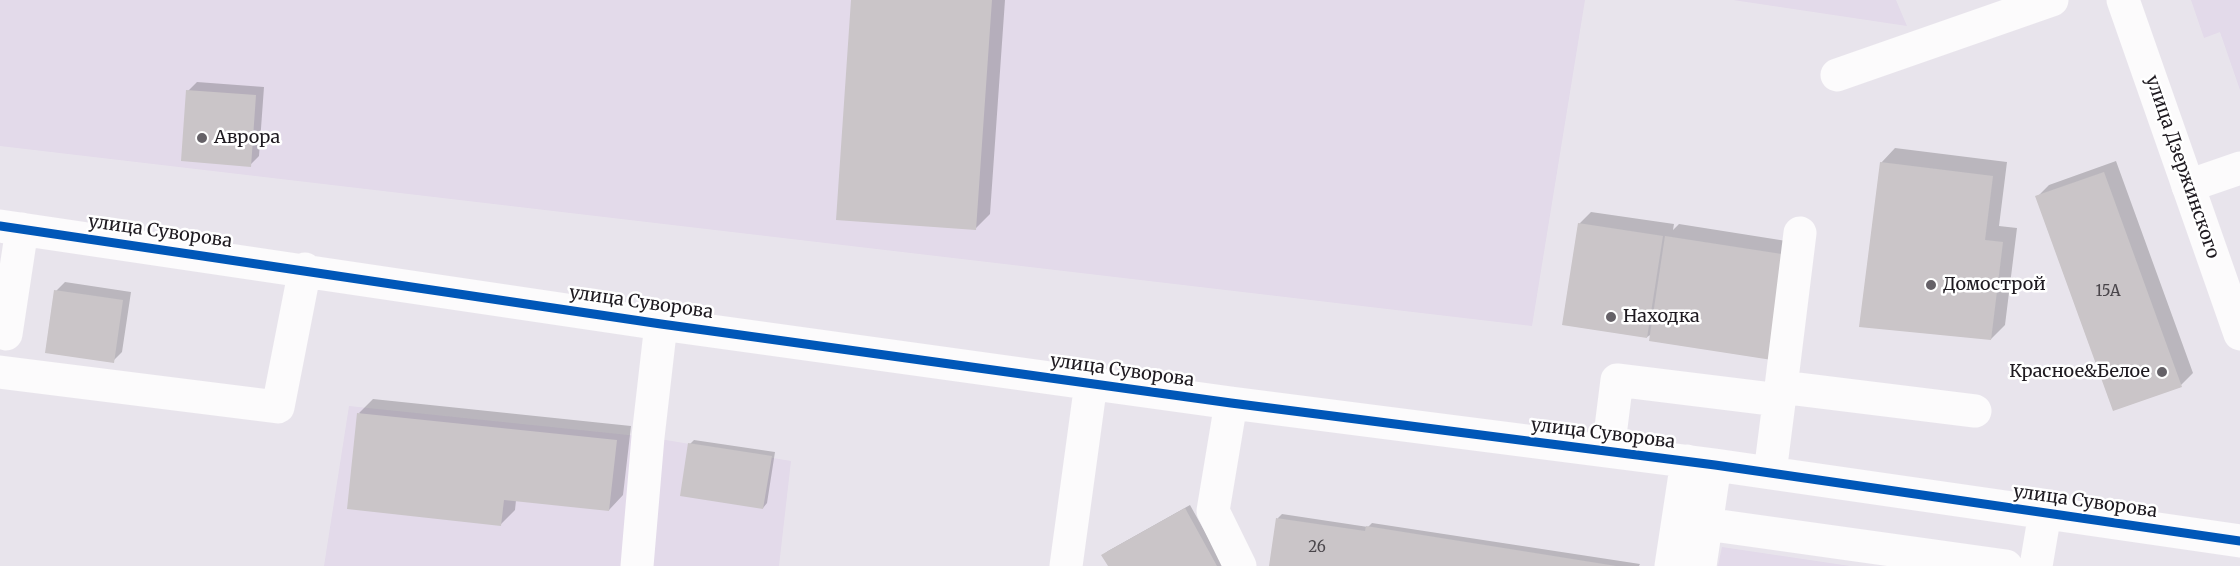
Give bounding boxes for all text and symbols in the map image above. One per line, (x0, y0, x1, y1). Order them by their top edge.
street label: улица Дзержинского (2140, 73, 2224, 261)
place label: Аврора (214, 127, 280, 149)
marker: Аврора (195, 131, 209, 145)
street label: улица Суворова (87, 211, 233, 253)
place label: Домострой (1943, 274, 2046, 296)
marker: Домострой (1924, 278, 1938, 292)
street label: улица Суворова (568, 282, 714, 324)
house number: 15А (2095, 283, 2121, 301)
place label: Находка (1623, 306, 1700, 328)
marker: Находка (1604, 310, 1618, 324)
street label: улица Суворова (1049, 350, 1195, 392)
place label: Красное&Белое (2009, 361, 2150, 383)
marker: Красное&Белое (2155, 365, 2169, 379)
street label: улица Суворова (1530, 414, 1676, 454)
street label: улица Суворова (2012, 481, 2158, 523)
house number: 26 (1308, 539, 1326, 557)

